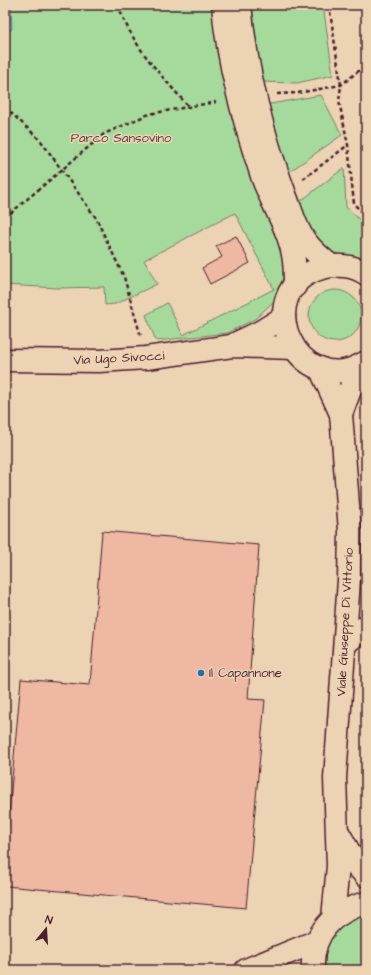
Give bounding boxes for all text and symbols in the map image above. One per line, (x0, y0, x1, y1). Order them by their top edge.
park label: Parco Sansovino (71, 129, 172, 147)
street label: Via Ugo Sivocci (73, 347, 165, 370)
street label: Viale Giuseppe Di Vittorio (332, 547, 358, 697)
place label: Il Capannone (209, 664, 282, 682)
marker: Il Capannone (196, 668, 206, 678)
north arrow (26, 909, 66, 949)
text: N (43, 912, 55, 928)

